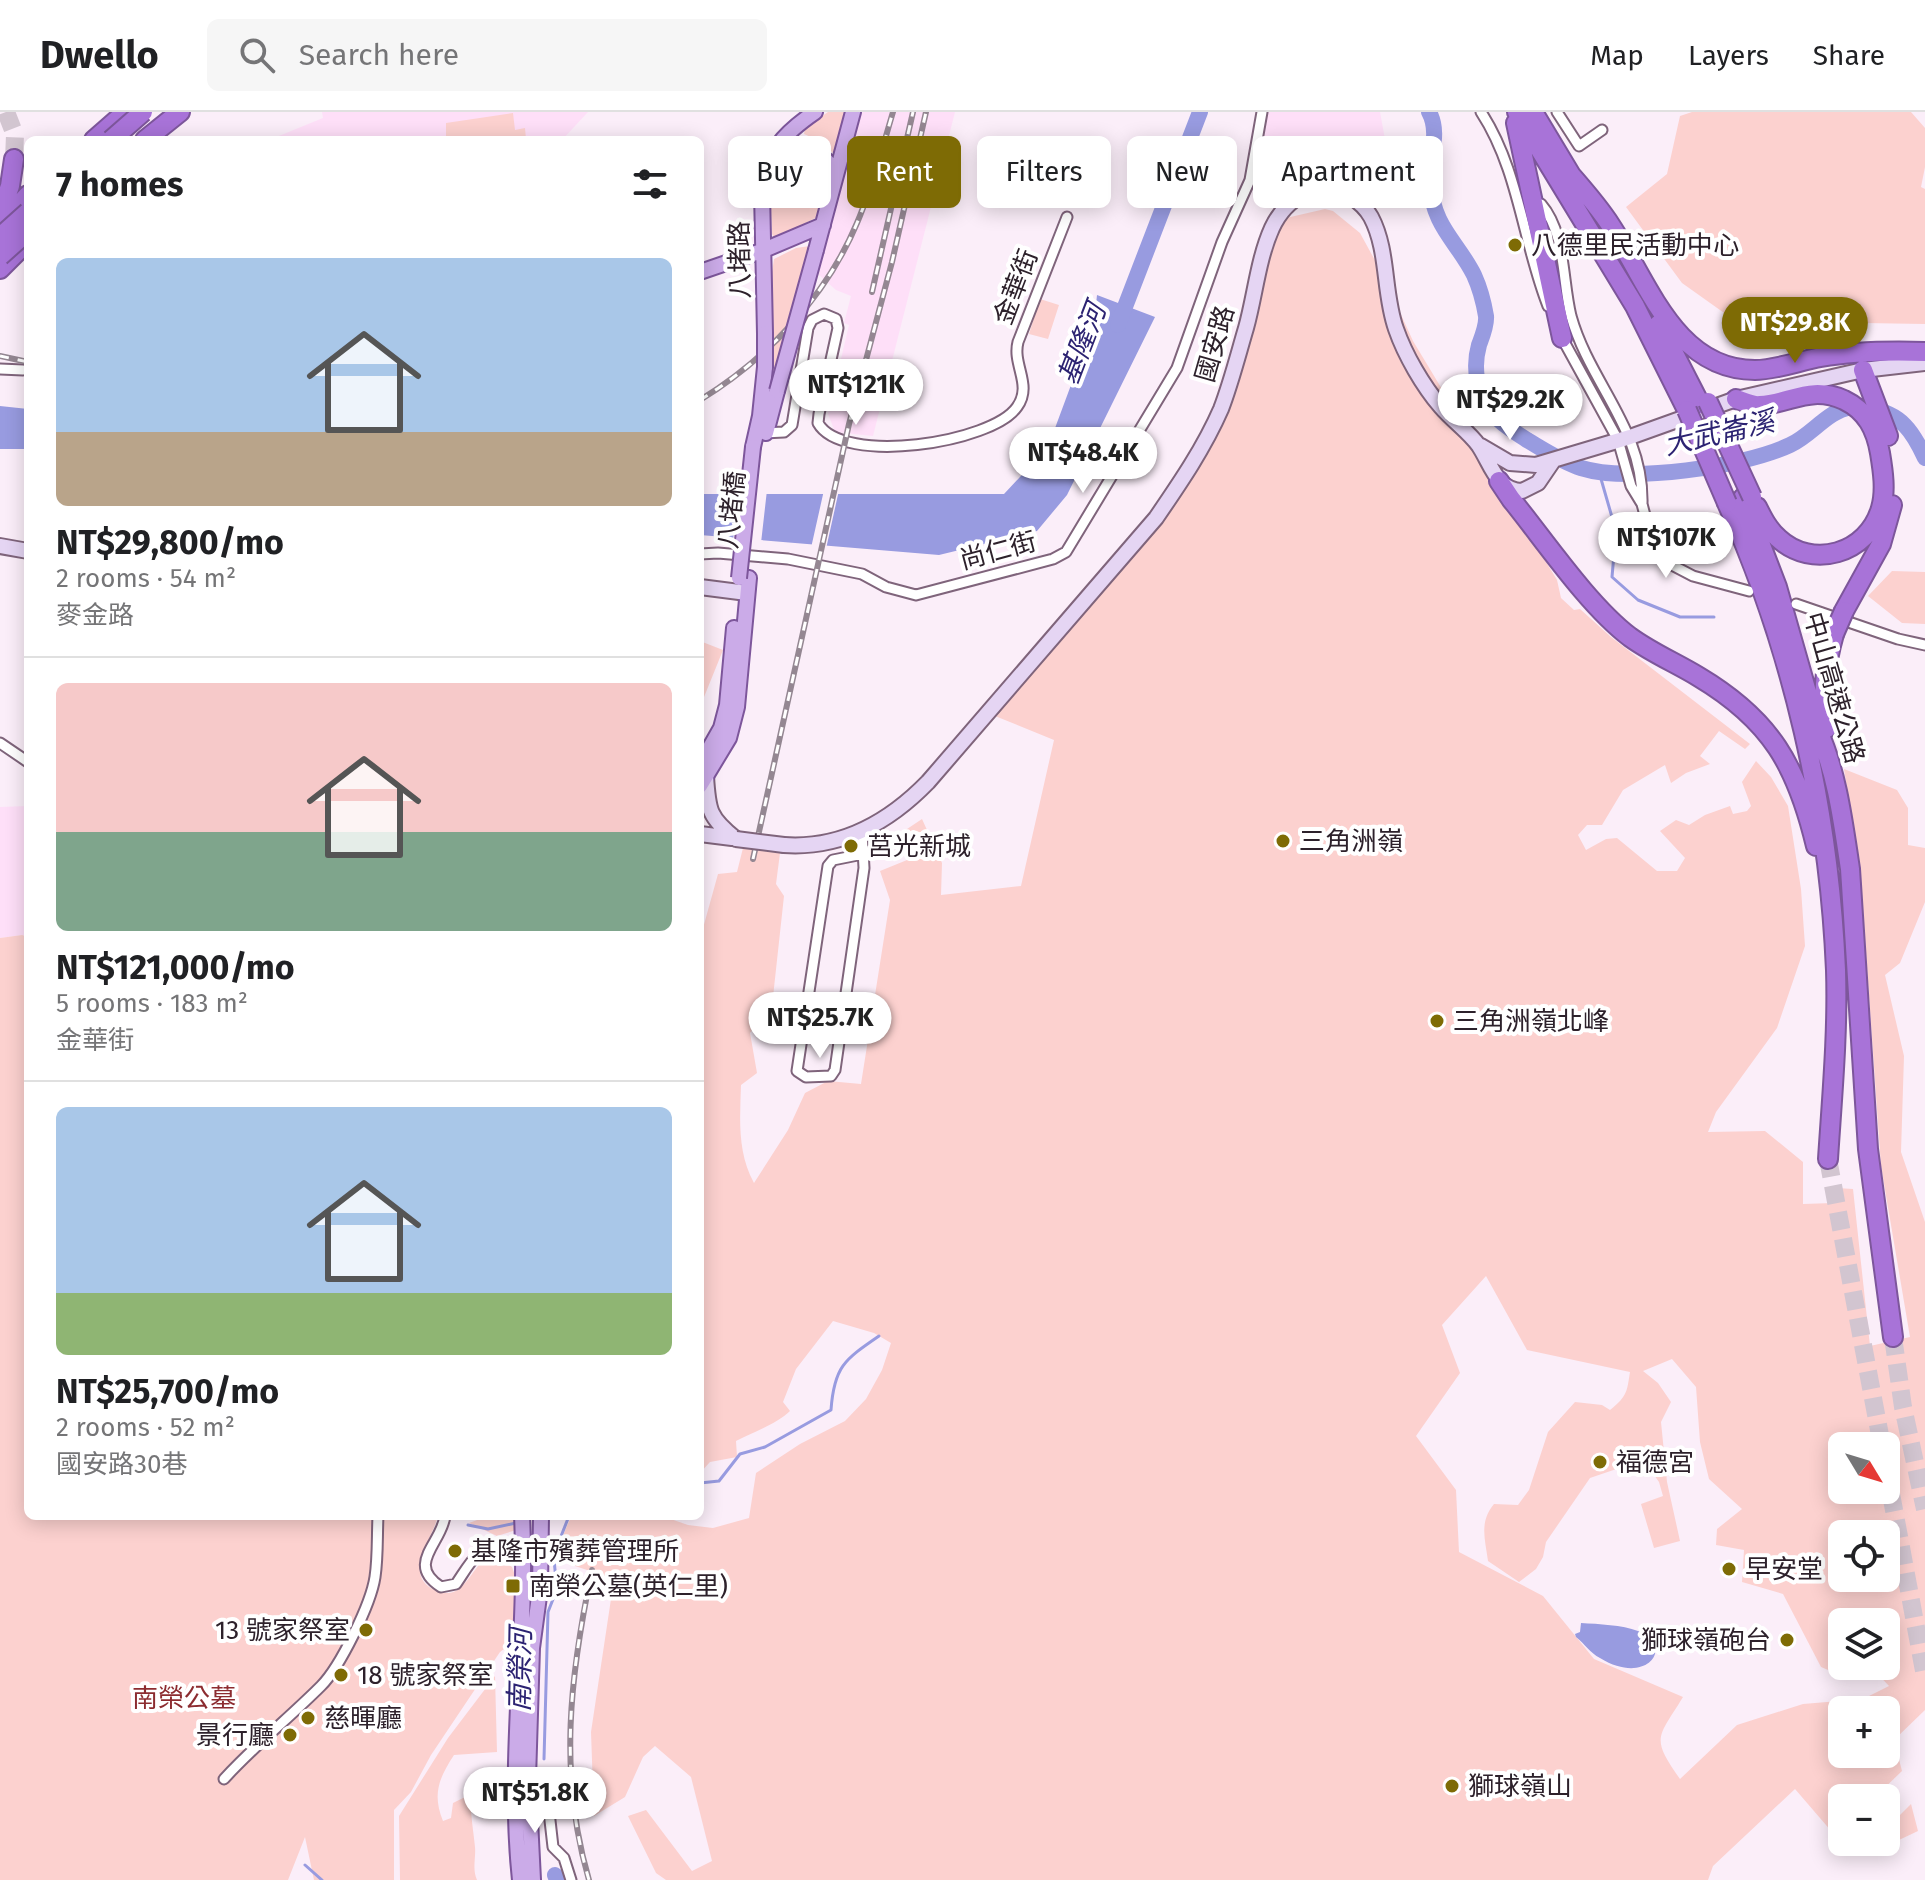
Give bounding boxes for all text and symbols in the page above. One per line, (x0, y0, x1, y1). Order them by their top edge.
search box (207, 19, 767, 91)
text: Dwello (40, 32, 159, 78)
icon: search (235, 33, 279, 77)
text: Search here (299, 37, 459, 73)
text: Map (1590, 39, 1644, 72)
text: Layers (1688, 39, 1769, 72)
text: Share (1813, 39, 1885, 72)
chip: Buy (728, 136, 831, 208)
chip: Rent (847, 136, 961, 208)
chip: Filters (977, 136, 1111, 208)
chip: New (1127, 136, 1237, 208)
chip: Apartment (1253, 136, 1443, 208)
icon: filters (628, 162, 672, 206)
text: 7 homes (56, 164, 183, 205)
street label: 八堵路 (724, 221, 756, 299)
place label: 八德里民活動中心 (1531, 230, 1739, 261)
marker: 八德里民活動中心 (1506, 236, 1524, 254)
street label: 金華街 (988, 245, 1044, 329)
water label: 基隆河 (1052, 294, 1114, 389)
pin: NT$29.8K (1712, 297, 1878, 365)
street label: 國安路 (1189, 302, 1241, 386)
text: NT$29.8K (1740, 307, 1850, 338)
icon: home (292, 310, 436, 454)
pin: NT$121K (782, 359, 930, 427)
text: NT$121K (807, 369, 905, 400)
pin: NT$29.2K (1427, 374, 1593, 442)
text: NT$29.2K (1456, 384, 1564, 415)
water label: 大武崙溪 (1661, 403, 1781, 462)
pin: NT$48.4K (1000, 427, 1166, 495)
text: NT$48.4K (1027, 437, 1139, 468)
street label: 八堵橋 (713, 470, 751, 550)
pin: NT$107K (1592, 512, 1740, 580)
text: NT$29,800/mo (56, 522, 284, 563)
text: NT$107K (1616, 522, 1716, 553)
street label: 尚仁街 (956, 526, 1040, 576)
text: 2 rooms · 54 m² (56, 563, 236, 594)
text: 麥金路 (56, 600, 134, 631)
street label: 中山高速公路 (1798, 609, 1870, 767)
icon: home (292, 735, 436, 879)
place label: 三角洲嶺 (1299, 826, 1403, 857)
place label: 莒光新城 (867, 831, 971, 862)
marker: 三角洲嶺 (1274, 832, 1292, 850)
marker: 莒光新城 (842, 837, 860, 855)
text: NT$121,000/mo (56, 947, 295, 988)
text: 5 rooms · 183 m² (56, 988, 248, 1019)
pin: NT$25.7K (737, 992, 903, 1060)
text: NT$25.7K (766, 1002, 874, 1033)
place label: 三角洲嶺北峰 (1453, 1006, 1609, 1037)
marker: 三角洲嶺北峰 (1428, 1012, 1446, 1030)
text: 金華街 (56, 1025, 134, 1056)
icon: home (292, 1159, 436, 1303)
text: NT$25,700/mo (56, 1371, 279, 1412)
text: 2 rooms · 52 m² (56, 1412, 235, 1443)
north arrow (1828, 1432, 1900, 1504)
map controls (1828, 1432, 1900, 1856)
place label: 福德宮 (1616, 1447, 1694, 1478)
text: 國安路30巷 (56, 1449, 187, 1480)
marker: 福德宮 (1591, 1453, 1609, 1471)
button: locate (1828, 1520, 1900, 1592)
place label: 基隆市殯葬管理所 (471, 1536, 679, 1567)
marker: 基隆市殯葬管理所 (446, 1542, 464, 1560)
place label: 早安堂 (1745, 1554, 1823, 1585)
marker: 早安堂 (1720, 1560, 1738, 1578)
place label: 南榮公墓(英仁里) (529, 1571, 728, 1602)
marker: 南榮公墓(英仁里) (504, 1577, 522, 1595)
button: layers (1828, 1608, 1900, 1680)
place label: 13 號家祭室 (215, 1615, 350, 1646)
marker: 13 號家祭室 (357, 1621, 375, 1639)
water label: 南榮河 (503, 1623, 537, 1712)
place label: 獅球嶺砲台 (1641, 1625, 1771, 1656)
marker: 獅球嶺砲台 (1778, 1631, 1796, 1649)
place label: 18 號家祭室 (357, 1660, 493, 1691)
marker: 18 號家祭室 (332, 1666, 350, 1684)
park label: 南榮公墓 (132, 1683, 236, 1714)
button: + (1828, 1696, 1900, 1768)
place label: 慈暉廳 (324, 1703, 402, 1734)
marker: 慈暉廳 (299, 1709, 317, 1727)
place label: 景行廳 (196, 1720, 274, 1751)
marker: 景行廳 (281, 1726, 299, 1744)
pin: NT$51.8K (452, 1767, 618, 1835)
place label: 獅球嶺山 (1468, 1771, 1572, 1802)
text: NT$51.8K (481, 1777, 589, 1808)
marker: 獅球嶺山 (1443, 1777, 1461, 1795)
button: − (1828, 1784, 1900, 1856)

